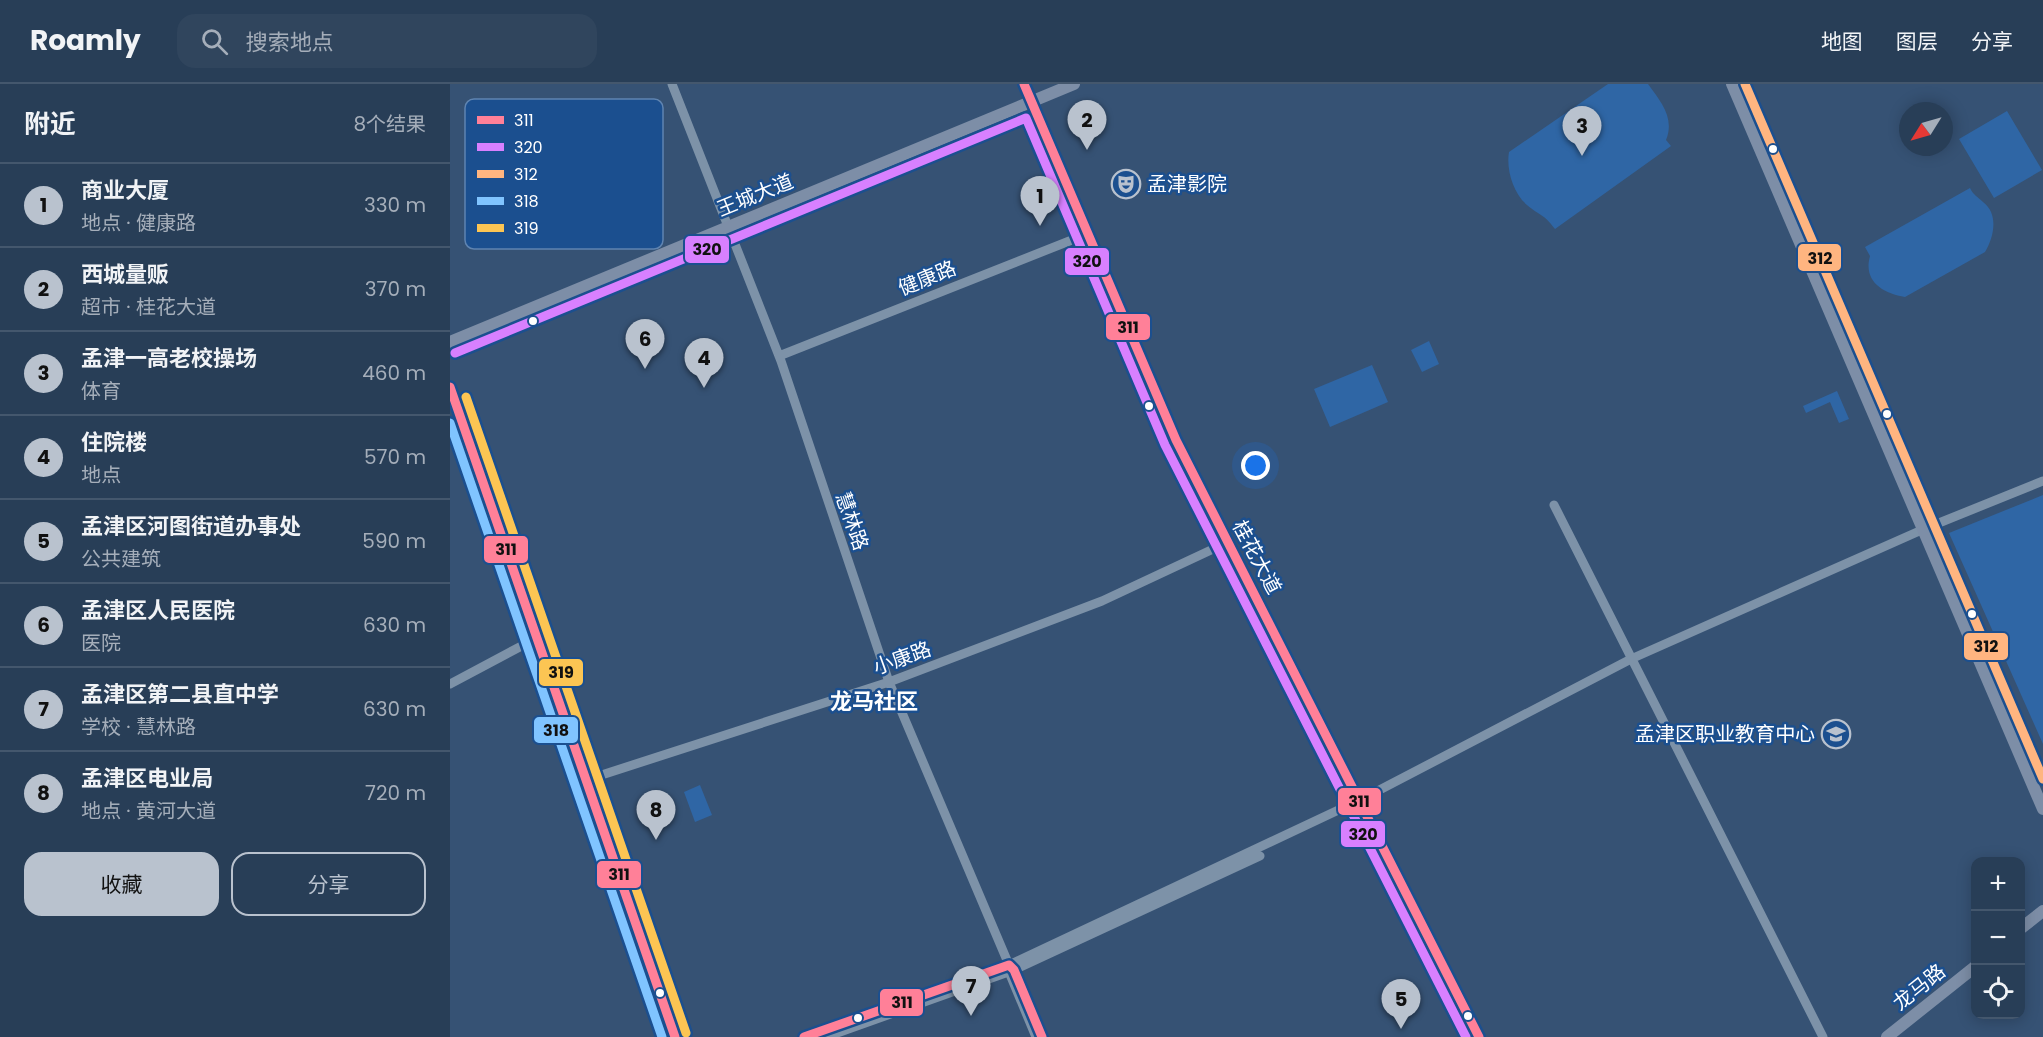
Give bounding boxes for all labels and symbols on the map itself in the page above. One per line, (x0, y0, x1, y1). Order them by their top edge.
legend (465, 99, 663, 249)
pin: 2 (1068, 100, 1106, 150)
north arrow (1899, 102, 1953, 156)
pin: 3 (1562, 106, 1602, 156)
text: 311 (514, 109, 534, 132)
text: 320 (514, 136, 543, 159)
unlabelled marker (1767, 143, 1779, 155)
text: 312 (514, 163, 538, 186)
street label: 王城大道 (713, 167, 797, 223)
theatre icon: 孟津影院 (1110, 168, 1142, 200)
place label: 孟津影院 (1147, 170, 1227, 198)
pin: 1 (1020, 176, 1060, 226)
text: 318 (514, 190, 539, 213)
text: 319 (514, 217, 539, 240)
line badge: 320 (684, 235, 730, 264)
text: 320 (692, 238, 722, 261)
line badge: 312 (1797, 243, 1842, 272)
line badge: 320 (1064, 247, 1110, 276)
text: 312 (1808, 247, 1832, 270)
text: 320 (1072, 250, 1102, 273)
street label: 健康路 (894, 254, 960, 302)
line badge: 311 (1105, 313, 1151, 341)
unlabelled marker (527, 315, 539, 327)
text: 311 (1117, 316, 1139, 339)
pin: 6 (626, 320, 664, 369)
pin: 4 (684, 338, 724, 388)
unlabelled marker (1143, 400, 1155, 412)
unlabelled marker (1881, 408, 1893, 420)
your location (1241, 451, 1270, 480)
street label: 慧林路 (829, 488, 875, 554)
street label: 桂花大道 (1226, 515, 1288, 599)
line badge: 311 (483, 535, 529, 564)
text: 311 (495, 538, 517, 561)
unlabelled marker (1966, 608, 1978, 620)
line badge: 312 (1963, 632, 2009, 661)
street label: 小康路 (869, 635, 935, 681)
text: 312 (1974, 635, 1998, 658)
line badge: 319 (538, 658, 584, 687)
text: 319 (548, 661, 574, 684)
district label: 龙马社区 (830, 686, 918, 717)
line badge: 318 (533, 716, 579, 744)
school or university icon: 孟津区职业教育中心 (1820, 718, 1852, 750)
text: 318 (543, 719, 569, 742)
place label: 孟津区职业教育中心 (1635, 720, 1815, 748)
line badge: 311 (1337, 787, 1382, 816)
pin: 8 (636, 790, 676, 840)
text: 311 (1348, 790, 1370, 813)
line badge: 320 (1340, 820, 1386, 848)
text: 320 (1348, 823, 1378, 846)
line badge: 311 (596, 860, 642, 889)
text: 311 (608, 863, 630, 886)
street label: 龙马路 (1887, 957, 1951, 1017)
pin: 7 (952, 966, 990, 1016)
pin: 5 (1382, 980, 1420, 1029)
unlabelled marker (654, 987, 666, 999)
line badge: 311 (879, 988, 924, 1017)
text: 311 (891, 991, 913, 1014)
unlabelled marker (1462, 1010, 1474, 1022)
unlabelled marker (852, 1012, 864, 1024)

